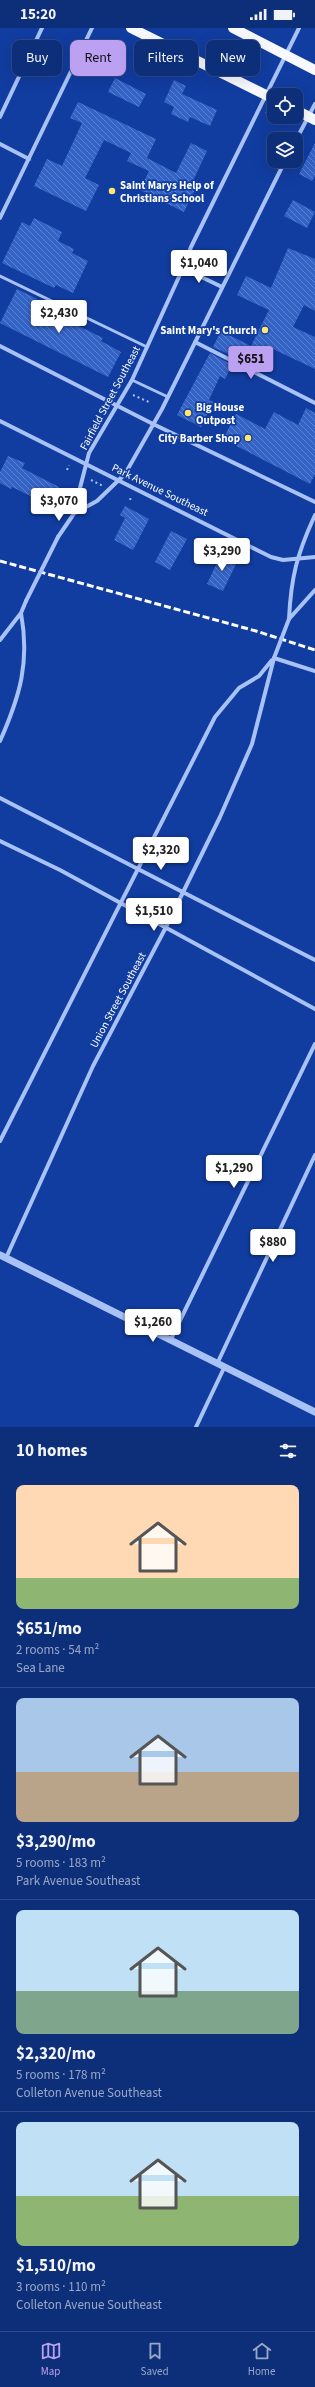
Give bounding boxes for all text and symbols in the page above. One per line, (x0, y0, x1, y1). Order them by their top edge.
text: 15:20 (20, 4, 56, 25)
chip: Buy (12, 40, 62, 76)
chip: Rent (70, 40, 126, 76)
chip: Filters (134, 40, 198, 76)
chip: New (206, 40, 260, 76)
map controls (267, 88, 303, 168)
button: locate (267, 88, 303, 124)
button: layers (267, 132, 303, 168)
place label: Saint Marys Help of Christians School (120, 178, 215, 206)
marker: Saint Marys Help of Christians School (107, 186, 117, 196)
pin: $1,040 (166, 250, 232, 284)
text: $1,040 (180, 254, 218, 272)
pin: $2,430 (26, 300, 92, 334)
text: $2,430 (40, 304, 78, 322)
place label: Saint Mary's Church (160, 323, 257, 338)
marker: Saint Mary's Church (260, 325, 270, 335)
street label: Fairfield Street Southeast (76, 343, 144, 453)
pin: $651 (227, 346, 275, 380)
text: $651 (237, 350, 265, 368)
place label: Big House Outpost (196, 400, 244, 428)
marker: Big House Outpost (183, 408, 193, 418)
place label: City Barber Shop (158, 431, 240, 446)
marker: City Barber Shop (243, 433, 253, 443)
street label: Park Avenue Southeast (109, 460, 211, 520)
pin: $3,070 (26, 488, 92, 522)
text: $3,070 (40, 492, 78, 510)
pin: $3,290 (189, 538, 255, 572)
text: $3,290 (203, 542, 241, 560)
pin: $2,320 (128, 837, 194, 871)
text: $2,320 (142, 841, 180, 859)
pin: $1,510 (121, 898, 187, 932)
text: $1,510 (135, 902, 173, 920)
street label: Union Street Southeast (86, 949, 150, 1050)
pin: $1,290 (201, 1155, 267, 1189)
text: $1,290 (215, 1159, 253, 1177)
pin: $880 (249, 1229, 297, 1263)
text: $880 (259, 1233, 287, 1251)
pin: $1,260 (120, 1309, 186, 1343)
text: $1,260 (134, 1313, 172, 1331)
text: 10 homes (16, 1439, 87, 1463)
icon: filters (277, 1440, 299, 1462)
icon: home (122, 1511, 194, 1583)
text: $651/mo (16, 1617, 82, 1641)
text: 2 rooms · 54 m² (16, 1641, 99, 1659)
text: Sea Lane (16, 1659, 65, 1677)
icon: home (122, 1724, 194, 1796)
text: $3,290/mo (16, 1830, 96, 1854)
text: 5 rooms · 183 m² (16, 1854, 106, 1872)
text: Park Avenue Southeast (16, 1872, 141, 1890)
icon: home (122, 1936, 194, 2008)
text: $2,320/mo (16, 2042, 96, 2066)
text: 5 rooms · 178 m² (16, 2066, 106, 2084)
text: Colleton Avenue Southeast (16, 2084, 162, 2102)
icon: home (122, 2148, 194, 2220)
text: $1,510/mo (16, 2254, 96, 2278)
text: 3 rooms · 110 m² (16, 2278, 106, 2296)
text: Colleton Avenue Southeast (16, 2296, 162, 2314)
tab: Map (40, 2340, 62, 2379)
tab: Saved (141, 2340, 169, 2379)
tab: Home (248, 2340, 275, 2379)

